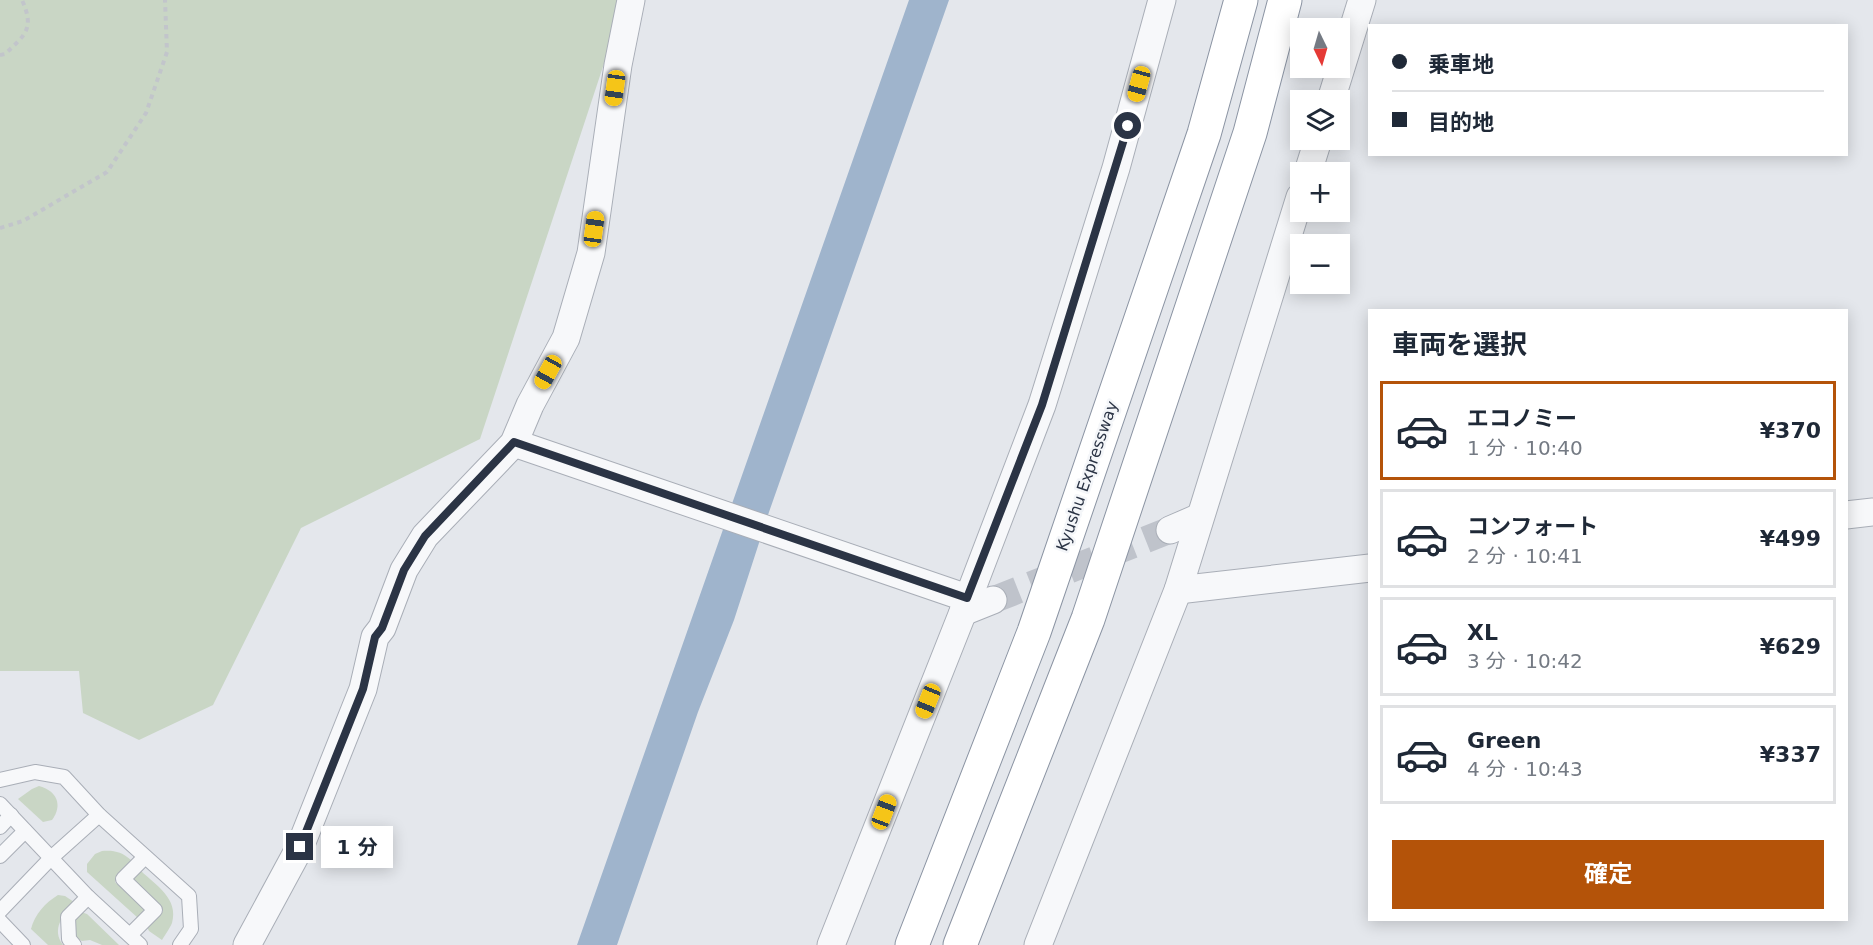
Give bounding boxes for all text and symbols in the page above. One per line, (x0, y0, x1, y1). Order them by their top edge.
north arrow (1290, 18, 1350, 78)
map controls (1290, 18, 1350, 294)
text: 乗車地 (1428, 52, 1494, 77)
car (1126, 64, 1152, 104)
car (604, 69, 626, 107)
button: layers (1290, 90, 1350, 150)
text: 目的地 (1428, 110, 1494, 135)
route start (1114, 112, 1141, 139)
button: + (1290, 162, 1350, 222)
car (583, 210, 605, 248)
button: − (1290, 234, 1350, 294)
text: 車両を選択 (1392, 329, 1527, 360)
car (531, 352, 565, 392)
street label: Kyushu Expressway (1052, 398, 1122, 554)
icon: car (1395, 404, 1449, 458)
text: エコノミー (1467, 406, 1577, 431)
text: ¥370 (1760, 418, 1821, 443)
text: 1 分 · 10:40 (1467, 436, 1583, 460)
icon: car (1395, 512, 1449, 566)
text: コンフォート (1467, 514, 1598, 539)
text: ¥499 (1760, 526, 1821, 551)
text: 2 分 · 10:41 (1467, 544, 1583, 568)
icon: car (1395, 620, 1449, 674)
text: XL (1467, 620, 1498, 645)
text: ¥629 (1760, 634, 1821, 659)
text: 3 分 · 10:42 (1467, 649, 1583, 673)
car (913, 681, 943, 721)
icon: car (1395, 728, 1449, 782)
text: Green (1467, 728, 1541, 753)
text: ¥337 (1760, 742, 1821, 767)
text: 4 分 · 10:43 (1467, 757, 1583, 781)
car (869, 792, 899, 832)
callout: 1 分 (321, 826, 393, 868)
route end (286, 833, 313, 860)
text: 1 分 (337, 835, 377, 859)
button: 確定 (1392, 840, 1824, 909)

